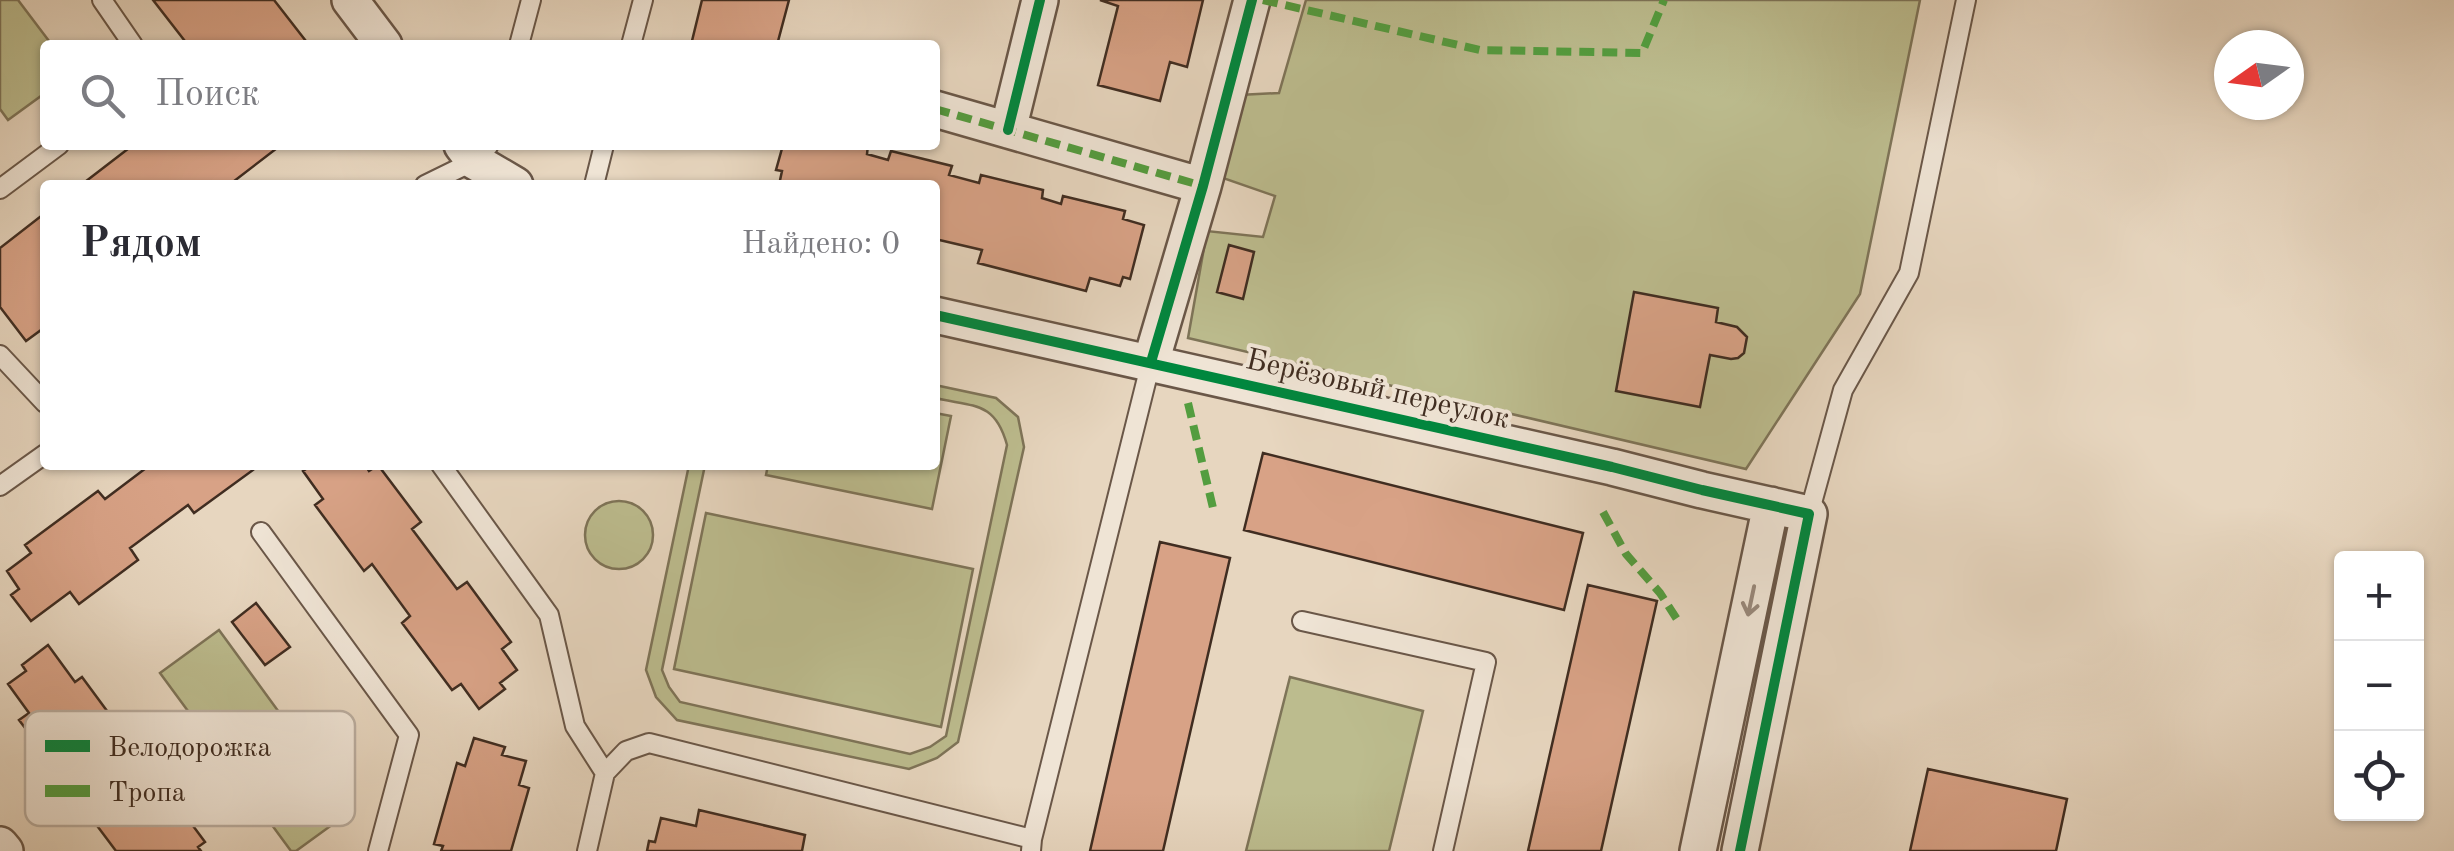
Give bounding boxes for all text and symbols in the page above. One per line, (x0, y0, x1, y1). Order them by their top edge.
north arrow (2214, 30, 2304, 120)
search box (40, 40, 940, 150)
icon: search (75, 68, 130, 123)
text: Поиск (155, 76, 260, 114)
text: Рядом (80, 224, 202, 266)
text: Найдено: 0 (741, 229, 900, 261)
street label: Берёзовый переулок (1243, 345, 1512, 435)
map controls (2334, 551, 2424, 821)
button: + (2334, 551, 2424, 641)
one-way arrow (1740, 584, 1759, 616)
button: − (2334, 641, 2424, 731)
legend (25, 711, 355, 826)
button: locate (2334, 731, 2424, 821)
text: Велодорожка (108, 735, 272, 763)
text: Тропа (108, 780, 186, 808)

